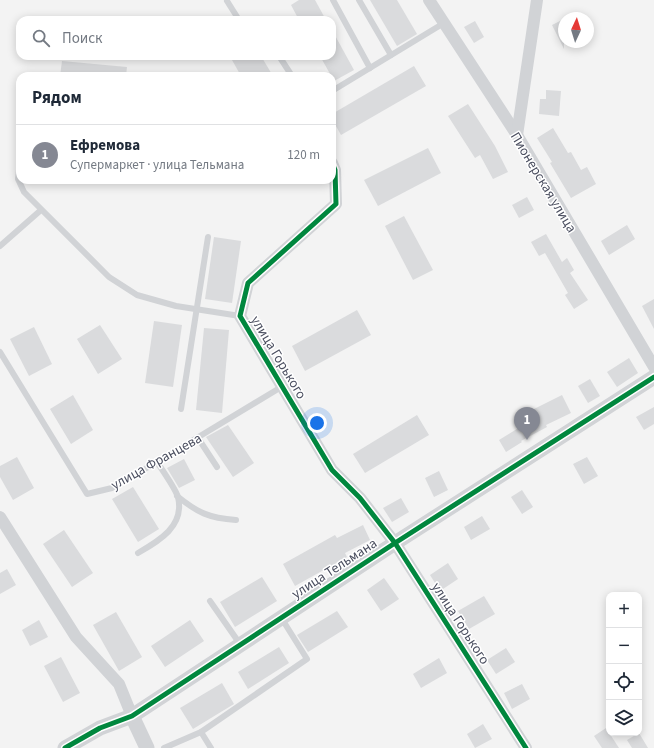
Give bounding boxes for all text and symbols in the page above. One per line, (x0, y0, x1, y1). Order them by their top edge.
north arrow (558, 12, 594, 48)
search box (16, 16, 336, 60)
icon: search (30, 27, 52, 49)
text: Поиск (62, 28, 103, 49)
text: Рядом (32, 86, 82, 110)
street label: Пионерская улица (505, 128, 581, 237)
text: Ефремова (70, 135, 140, 156)
text: 1 (42, 146, 48, 164)
text: 120 m (287, 146, 320, 164)
text: Супермаркет · улица Тельмана (70, 156, 244, 174)
street label: улица Горького (245, 312, 311, 403)
pin: 1 (514, 407, 540, 440)
your location (307, 413, 327, 433)
street label: улица Францева (107, 429, 206, 495)
street label: улица Тельмана (288, 534, 381, 604)
street label: улица Горького (426, 579, 494, 669)
map controls (606, 592, 642, 736)
button: + (606, 592, 642, 628)
button: − (606, 628, 642, 664)
button: locate (606, 664, 642, 700)
button: layers (606, 700, 642, 736)

